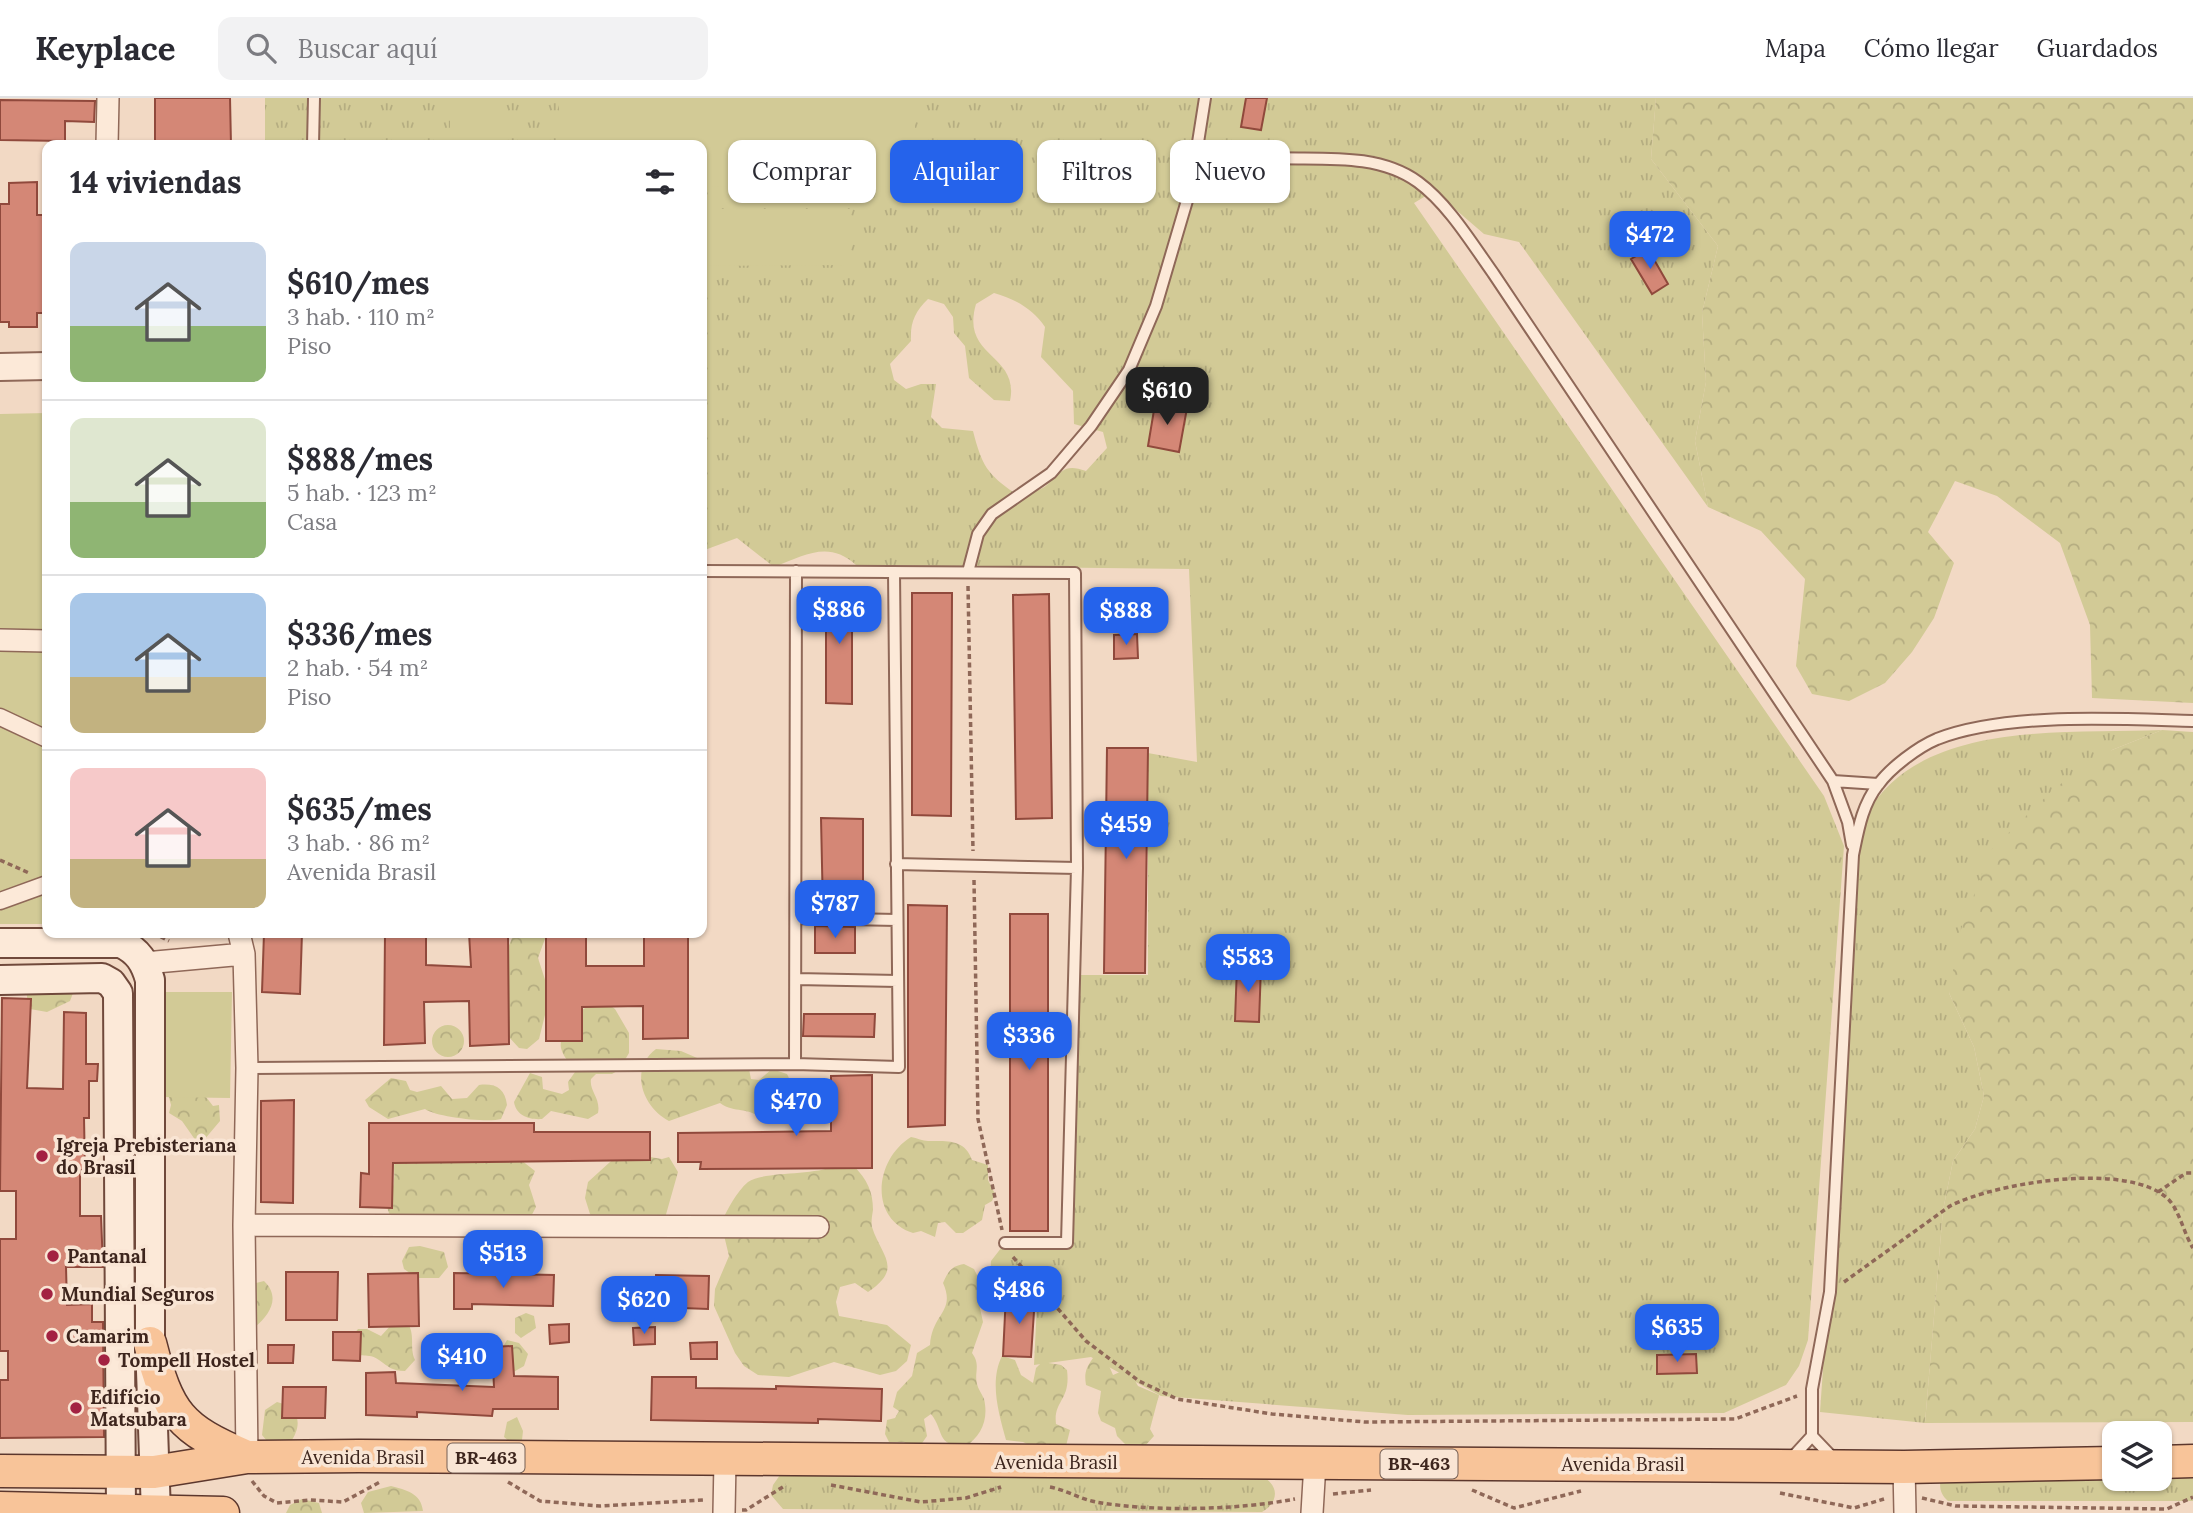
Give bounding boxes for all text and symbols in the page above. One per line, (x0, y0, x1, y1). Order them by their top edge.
search box (218, 17, 708, 80)
text: Keyplace (35, 27, 176, 69)
icon: search (242, 29, 280, 67)
text: Buscar aquí (298, 32, 437, 65)
text: Mapa (1765, 33, 1826, 64)
text: Cómo llegar (1864, 33, 1999, 64)
text: Guardados (2037, 33, 2158, 64)
chip: Comprar (728, 140, 876, 203)
chip: Alquilar (890, 140, 1023, 203)
chip: Filtros (1037, 140, 1156, 203)
chip: Nuevo (1170, 140, 1290, 203)
text: 14 viviendas (70, 163, 242, 201)
icon: filters (641, 163, 679, 201)
pin: $472 (1609, 212, 1691, 271)
text: $472 (1625, 219, 1675, 248)
text: $610/mes (287, 264, 430, 302)
icon: home (126, 270, 210, 354)
text: 3 hab. · 110 m² (287, 302, 435, 331)
text: Piso (287, 331, 332, 360)
pin: $610 (1126, 368, 1208, 427)
text: $610 (1142, 375, 1192, 404)
text: $888/mes (287, 440, 433, 478)
icon: home (126, 446, 210, 530)
text: 5 hab. · 123 m² (287, 478, 437, 507)
text: Casa (287, 507, 337, 536)
pin: $886 (798, 587, 880, 646)
pin: $888 (1085, 588, 1167, 647)
text: $886 (812, 594, 866, 623)
text: $888 (1100, 595, 1153, 624)
text: $336/mes (287, 615, 432, 653)
icon: home (126, 621, 210, 705)
text: 2 hab. · 54 m² (287, 653, 428, 682)
text: Piso (287, 682, 332, 711)
text: $635/mes (287, 790, 432, 828)
icon: home (126, 796, 210, 880)
pin: $459 (1085, 802, 1167, 861)
text: $459 (1100, 809, 1152, 838)
text: 3 hab. · 86 m² (287, 828, 430, 857)
text: Avenida Brasil (287, 857, 436, 886)
pin: $787 (794, 880, 876, 940)
text: $787 (811, 888, 859, 917)
pin: $583 (1207, 934, 1289, 994)
text: $583 (1222, 942, 1274, 971)
pin: $336 (988, 1012, 1070, 1072)
text: $336 (1003, 1020, 1055, 1049)
pin: $470 (755, 1079, 837, 1138)
text: $470 (770, 1086, 822, 1115)
place label: Igreja Prebisteriana do Brasil (56, 1133, 237, 1179)
marker: Igreja Prebisteriana do Brasil (34, 1148, 50, 1164)
pin: $513 (462, 1230, 544, 1290)
text: $513 (479, 1238, 527, 1267)
place label: Pantanal (67, 1244, 147, 1268)
marker: Pantanal (45, 1248, 61, 1264)
pin: $486 (978, 1266, 1060, 1326)
text: $486 (993, 1274, 1045, 1303)
pin: $620 (603, 1276, 685, 1336)
place label: Mundial Seguros (61, 1282, 214, 1306)
text: $620 (617, 1284, 671, 1313)
marker: Mundial Seguros (39, 1286, 55, 1302)
pin: $635 (1636, 1304, 1718, 1364)
text: $635 (1651, 1312, 1703, 1341)
place label: Camarim (66, 1324, 150, 1348)
marker: Camarim (44, 1328, 60, 1344)
pin: $410 (421, 1334, 503, 1393)
text: $410 (437, 1341, 487, 1370)
place label: Tompell Hostel (118, 1348, 255, 1372)
marker: Tompell Hostel (96, 1352, 112, 1368)
place label: Edifício Matsubara (90, 1385, 187, 1431)
marker: Edifício Matsubara (68, 1400, 84, 1416)
map controls (2102, 1421, 2172, 1491)
button: layers (2102, 1421, 2172, 1491)
road number: BR-463 (448, 1443, 524, 1472)
street label: Avenida Brasil (300, 1445, 425, 1469)
street label: Avenida Brasil (993, 1450, 1118, 1474)
road number: BR-463 (1380, 1450, 1458, 1478)
street label: Avenida Brasil (1560, 1452, 1685, 1476)

